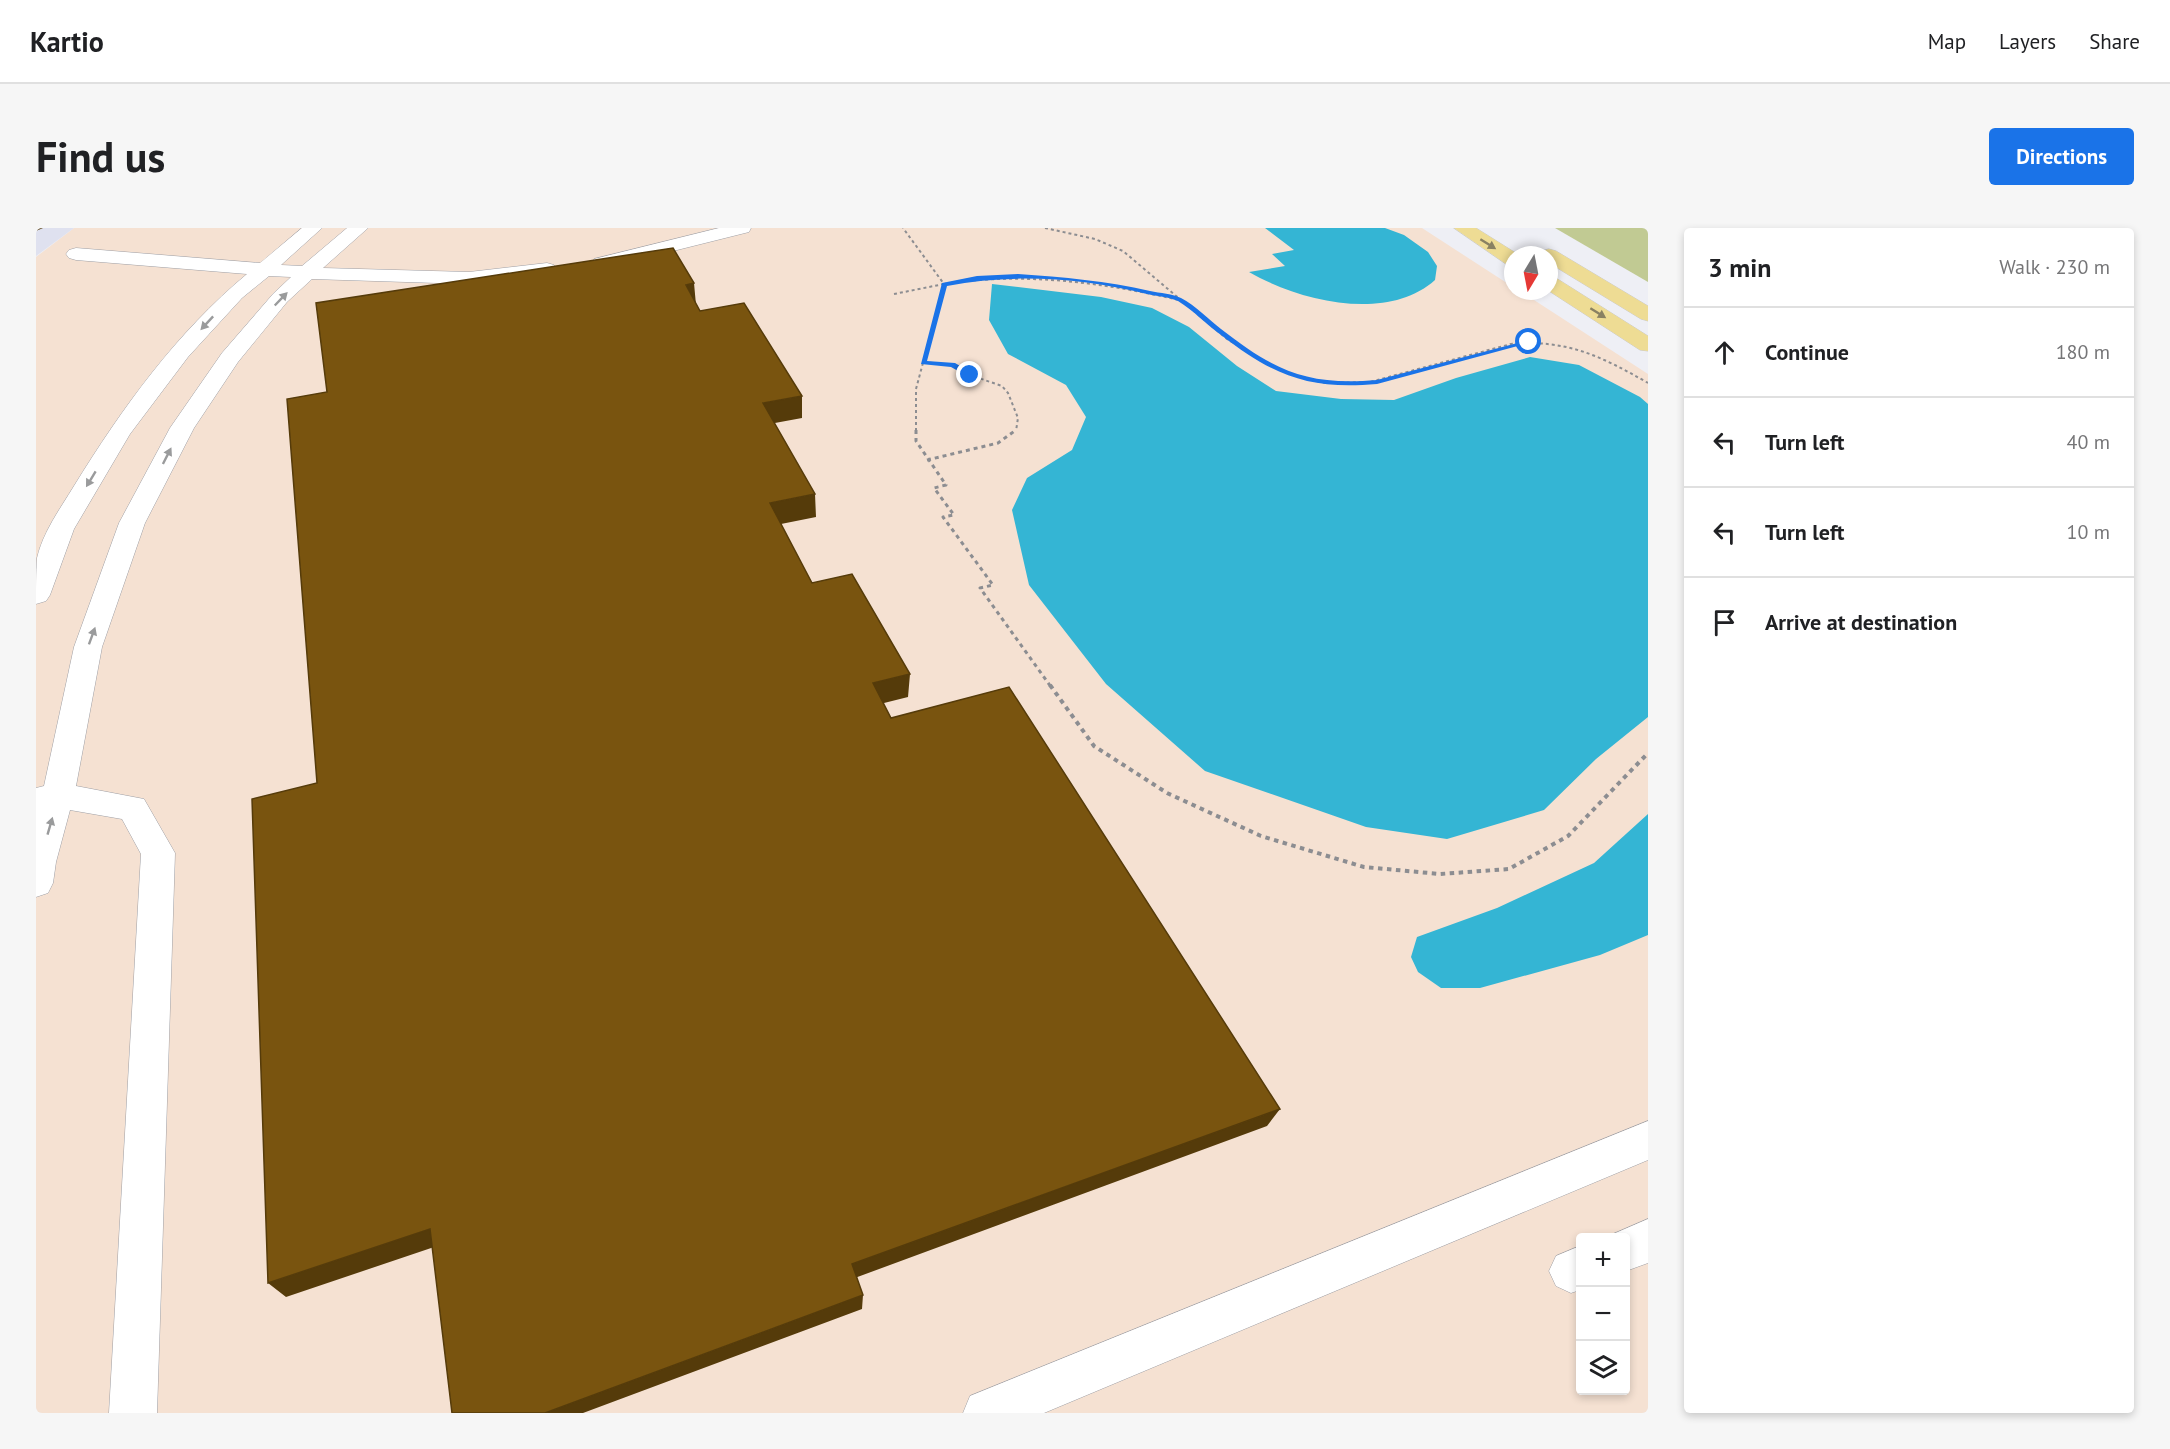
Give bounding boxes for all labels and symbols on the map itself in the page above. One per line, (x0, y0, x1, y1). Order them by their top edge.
one-way arrow (1480, 238, 1496, 249)
north arrow (1504, 246, 1558, 300)
one-way arrow (273, 292, 287, 306)
one-way arrow (1590, 308, 1607, 319)
one-way arrow (200, 316, 214, 331)
route start (1515, 328, 1541, 354)
route end (956, 361, 982, 387)
one-way arrow (162, 448, 172, 465)
one-way arrow (85, 471, 96, 487)
one-way arrow (87, 627, 97, 645)
one-way arrow (45, 817, 55, 835)

